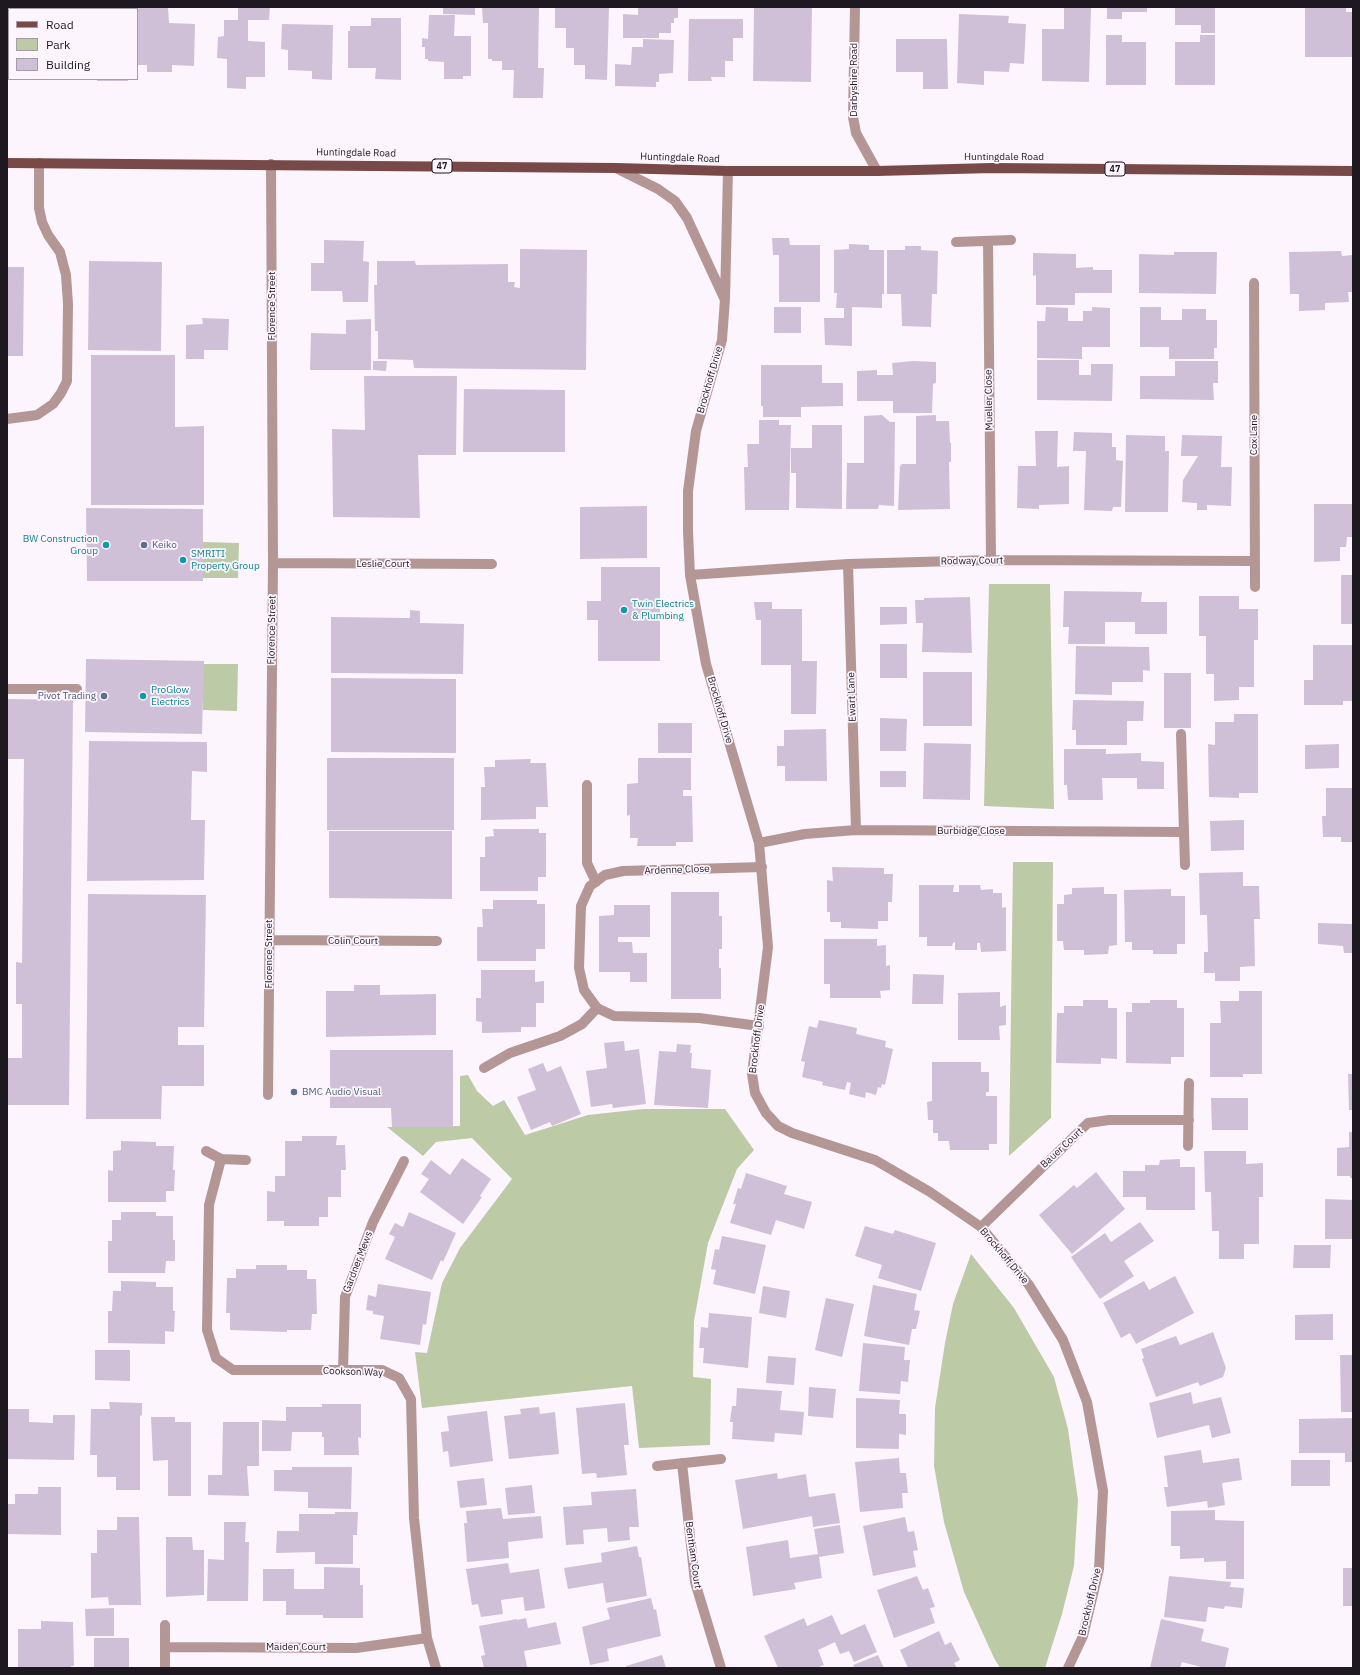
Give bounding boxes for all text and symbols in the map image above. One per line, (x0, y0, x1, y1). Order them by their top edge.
legend (8, 8, 138, 80)
text: Road (46, 17, 74, 32)
text: Park (46, 37, 70, 52)
street label: Darbyshire Road (848, 43, 860, 117)
text: Building (46, 57, 90, 72)
street label: Huntingdale Road (316, 146, 396, 160)
street label: Huntingdale Road (640, 151, 720, 165)
street label: Huntingdale Road (964, 151, 1044, 163)
road number: 47 (432, 159, 452, 173)
road number: 47 (1105, 162, 1125, 176)
street label: Florence Street (266, 272, 278, 340)
street label: Brockhoff Drive (695, 345, 725, 415)
street label: Mueller Close (982, 369, 996, 431)
street label: Cox Lane (1248, 415, 1260, 455)
place label: BW Construction Group (23, 533, 98, 556)
place label: Keiko (152, 539, 177, 551)
marker: BW Construction Group (101, 540, 111, 550)
marker: Keiko (139, 540, 149, 550)
place label: SMRITI Property Group (191, 548, 260, 572)
street label: Rodway Court (941, 554, 1003, 568)
marker: SMRITI Property Group (178, 555, 188, 565)
street label: Leslie Court (356, 558, 410, 570)
street label: Florence Street (265, 595, 279, 665)
place label: Twin Electrics & Plumbing (632, 598, 694, 622)
marker: Twin Electrics & Plumbing (619, 605, 629, 615)
street label: Ewart Lane (845, 672, 859, 722)
street label: Brockhoff Drive (705, 675, 735, 745)
place label: ProGlow Electrics (151, 684, 190, 708)
place label: Pivot Trading (38, 690, 96, 702)
marker: Pivot Trading (99, 691, 109, 701)
marker: ProGlow Electrics (138, 691, 148, 701)
street label: Burbidge Close (937, 825, 1005, 837)
street label: Ardenne Close (644, 863, 710, 877)
street label: Florence Street (263, 920, 275, 988)
street label: Colin Court (328, 935, 378, 947)
street label: Brockhoff Drive (747, 1004, 767, 1074)
place label: BMC Audio Visual (302, 1086, 381, 1098)
marker: BMC Audio Visual (289, 1087, 299, 1097)
street label: Bauer Court (1038, 1125, 1086, 1171)
street label: Brockhoff Drive (977, 1226, 1031, 1286)
street label: Gardner Mews (341, 1230, 375, 1294)
street label: Cookson Way (323, 1365, 383, 1379)
street label: Bentham Court (682, 1520, 704, 1590)
street label: Brockhoff Drive (1076, 1567, 1104, 1637)
street label: Maiden Court (266, 1641, 326, 1653)

